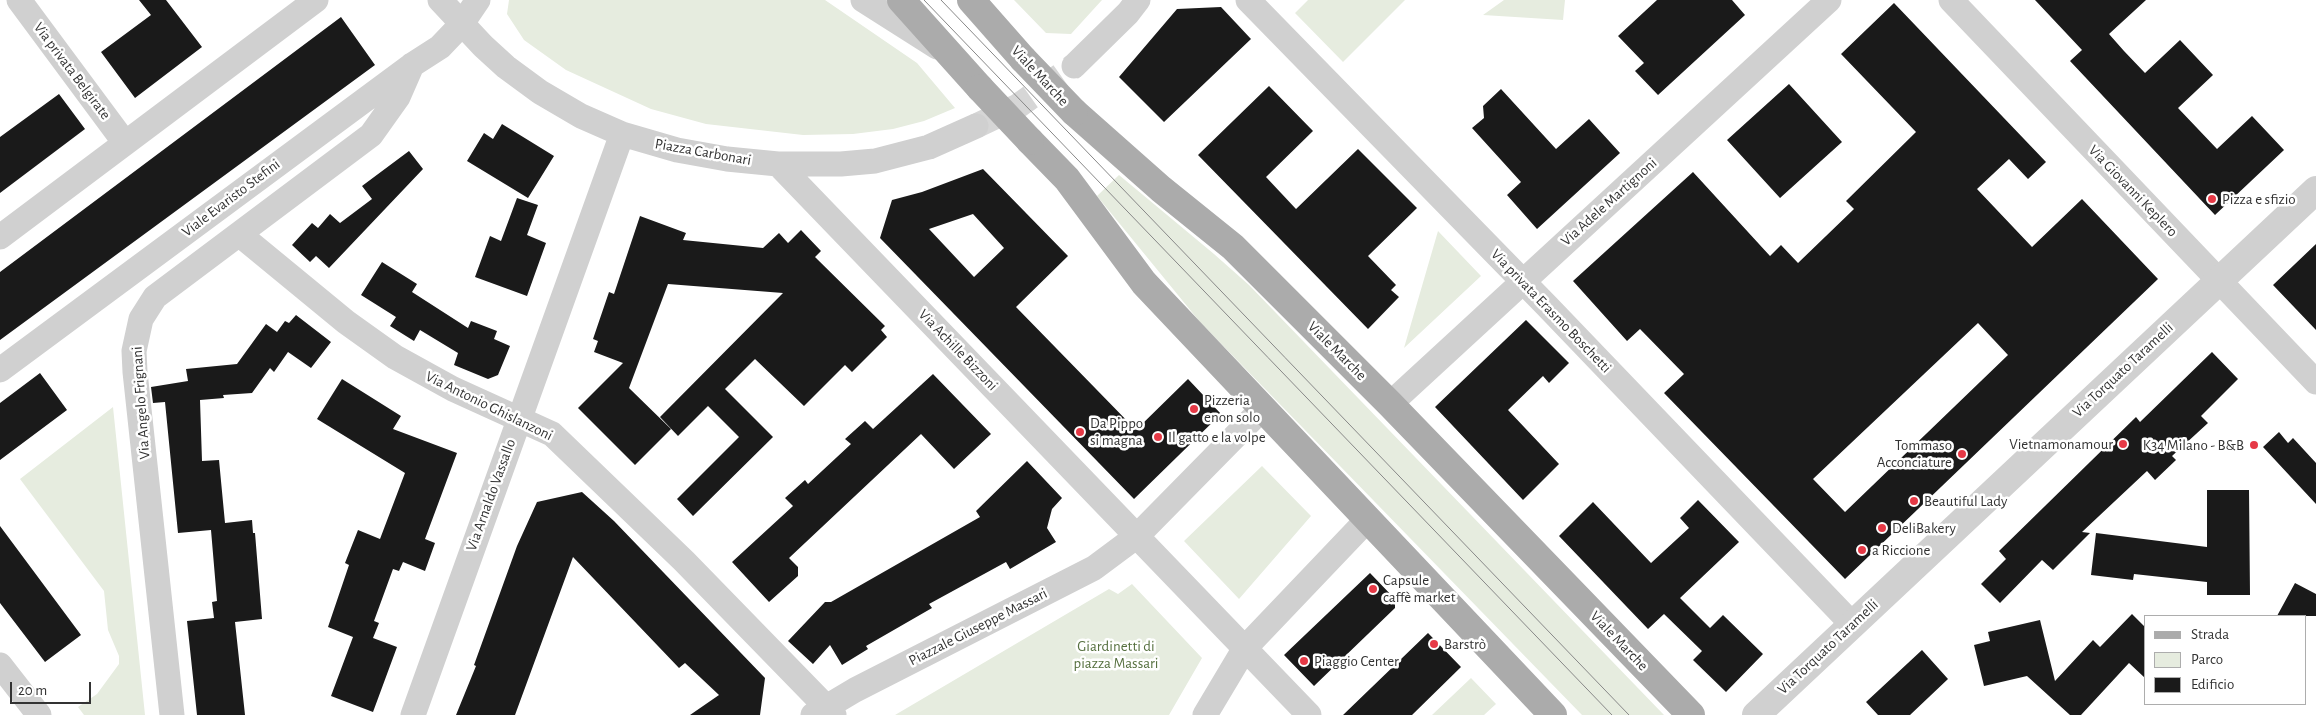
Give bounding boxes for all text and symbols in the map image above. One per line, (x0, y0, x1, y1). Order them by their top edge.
street label: Via privata Belgirate (30, 19, 114, 123)
street label: Viale Marche (1008, 42, 1072, 110)
street label: Piazza Carbonari (653, 135, 753, 169)
street label: Via Giovanni Keplero (2085, 141, 2181, 241)
street label: Via Adele Martignoni (1557, 154, 1661, 250)
street label: Viale Evaristo Stefini (178, 155, 284, 241)
place label: Pizza e sfizio (2222, 190, 2296, 208)
marker: Pizza e sfizio (2206, 193, 2218, 205)
street label: Via privata Erasmo Boschetti (1487, 245, 1615, 377)
street label: Via Achille Bizzoni (915, 306, 1001, 394)
street label: Viale Marche (1304, 318, 1370, 384)
street label: Via Torquato Taramelli (2069, 319, 2177, 421)
street label: Via Angelo Frignani (128, 346, 154, 460)
street label: Via Antonio Ghislanzoni (422, 367, 556, 445)
place label: Pizzeria enon solo (1204, 391, 1260, 426)
marker: Pizzeria enon solo (1188, 403, 1200, 415)
place label: Da Pippo si magna (1090, 414, 1143, 449)
marker: Da Pippo si magna (1074, 426, 1086, 438)
place label: Il gatto e la volpe (1168, 428, 1266, 446)
marker: Il gatto e la volpe (1152, 431, 1164, 443)
place label: Vietnamonamour (2009, 435, 2113, 453)
street label: Via Arnaldo Vassallo (462, 436, 520, 554)
place label: Tommaso Acconciature (1877, 436, 1952, 471)
place label: K34 Milano - B&B (2143, 436, 2244, 454)
marker: Vietnamonamour (2117, 438, 2129, 450)
marker: K34 Milano - B&B (2248, 439, 2260, 451)
marker: Tommaso Acconciature (1956, 448, 1968, 460)
place label: Beautiful Lady (1924, 492, 2008, 510)
marker: Beautiful Lady (1908, 495, 1920, 507)
place label: DeliBakery (1892, 519, 1956, 537)
marker: DeliBakery (1876, 522, 1888, 534)
place label: a Riccione (1872, 541, 1930, 559)
marker: a Riccione (1856, 544, 1868, 556)
place label: Capsule caffè market (1383, 571, 1456, 606)
marker: Capsule caffè market (1367, 583, 1379, 595)
street label: Piazzale Giuseppe Massari (906, 584, 1050, 670)
street label: Via Torquato Taramelli (1774, 596, 1882, 698)
street label: Viale Marche (1586, 607, 1652, 675)
legend (2144, 615, 2306, 705)
text: Strada (2191, 627, 2229, 642)
place label: Barstrò (1444, 635, 1486, 653)
park label: Giardinetti di piazza Massari (1074, 637, 1158, 672)
marker: Barstrò (1428, 638, 1440, 650)
place label: Piaggio Center (1314, 652, 1399, 670)
text: Parco (2191, 652, 2223, 667)
marker: Piaggio Center (1298, 655, 1310, 667)
scale bar (12, 672, 94, 704)
text: Edificio (2191, 677, 2234, 692)
text: 20 m (18, 683, 47, 698)

